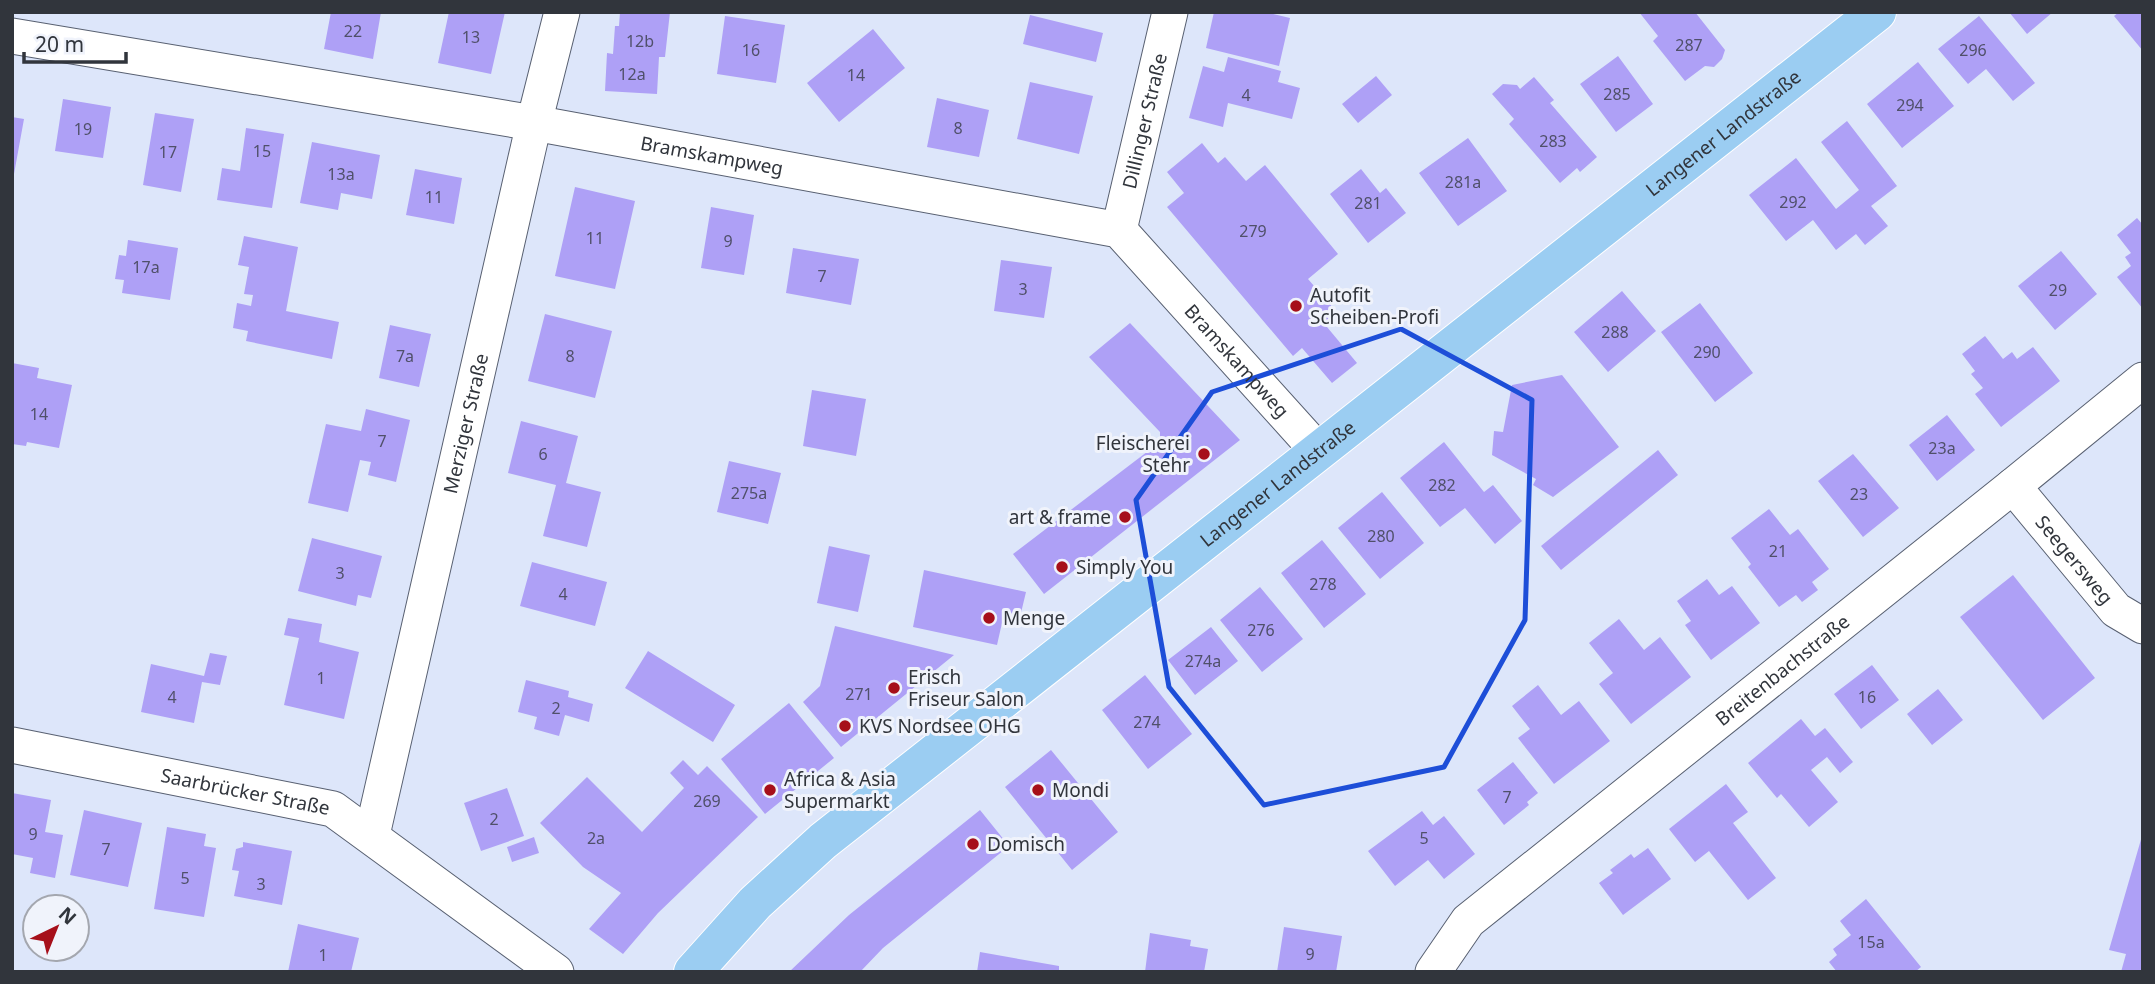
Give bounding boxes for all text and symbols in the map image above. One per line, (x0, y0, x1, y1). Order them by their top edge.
house number: 22 (344, 20, 362, 42)
scale bar (24, 21, 126, 65)
house number: 13 (462, 26, 480, 48)
text: 20 m (35, 30, 84, 58)
house number: 12b (626, 30, 654, 52)
house number: 287 (1675, 34, 1703, 56)
house number: 16 (742, 39, 760, 61)
house number: 296 (1959, 39, 1987, 61)
street label: Dillinger Straße (1116, 50, 1173, 191)
house number: 12a (618, 63, 646, 85)
house number: 14 (847, 64, 865, 86)
street label: Langener Landstraße (1640, 64, 1806, 202)
house number: 285 (1603, 83, 1631, 105)
house number: 4 (1241, 84, 1251, 106)
house number: 294 (1896, 94, 1924, 116)
house number: 8 (953, 117, 963, 139)
house number: 19 (74, 118, 92, 140)
street label: Bramskampweg (638, 130, 785, 181)
house number: 283 (1539, 130, 1567, 152)
house number: 15 (253, 140, 271, 162)
house number: 17 (159, 141, 177, 163)
house number: 13a (327, 163, 355, 185)
house number: 281a (1445, 171, 1481, 193)
house number: 11 (425, 186, 443, 208)
house number: 292 (1779, 191, 1807, 213)
house number: 281 (1354, 192, 1382, 214)
house number: 279 (1239, 220, 1267, 242)
house number: 11 (586, 227, 604, 249)
house number: 9 (723, 230, 733, 252)
house number: 17a (132, 256, 160, 278)
house number: 7 (817, 265, 827, 287)
house number: 3 (1018, 278, 1028, 300)
house number: 29 (2049, 279, 2067, 301)
place label: Autofit Scheiben-Profi (1310, 282, 1439, 330)
street label: Bramskampweg (1179, 298, 1295, 423)
marker: Autofit Scheiben-Profi (1288, 298, 1304, 314)
house number: 288 (1601, 321, 1629, 343)
house number: 290 (1693, 341, 1721, 363)
house number: 7a (396, 345, 414, 367)
house number: 8 (565, 345, 575, 367)
street label: Merziger Straße (437, 351, 494, 496)
house number: 14 (30, 403, 48, 425)
street label: Langener Landstraße (1194, 414, 1361, 553)
house number: 7 (377, 430, 387, 452)
place label: Fleischerei Stehr (1096, 430, 1190, 478)
house number: 23a (1928, 437, 1956, 459)
house number: 6 (538, 443, 548, 465)
marker: Fleischerei Stehr (1196, 446, 1212, 462)
house number: 282 (1428, 474, 1456, 496)
house number: 275a (731, 482, 767, 504)
house number: 23 (1850, 483, 1868, 505)
place label: art & frame (1009, 504, 1111, 530)
marker: art & frame (1117, 509, 1133, 525)
street label: Seegersweg (2030, 510, 2119, 610)
house number: 280 (1367, 525, 1395, 547)
house number: 21 (1769, 540, 1787, 562)
place label: Simply You (1076, 554, 1173, 580)
marker: Simply You (1054, 559, 1070, 575)
house number: 3 (335, 562, 345, 584)
house number: 278 (1309, 573, 1337, 595)
house number: 4 (558, 583, 568, 605)
place label: Menge (1003, 605, 1065, 631)
street label: Breitenbachstraße (1710, 609, 1855, 732)
marker: Menge (981, 610, 997, 626)
house number: 276 (1247, 619, 1275, 641)
house number: 274a (1185, 650, 1221, 672)
place label: Erisch Friseur Salon (908, 664, 1024, 712)
house number: 1 (316, 667, 326, 689)
marker: Erisch Friseur Salon (886, 680, 902, 696)
house number: 271 (845, 683, 873, 705)
house number: 4 (167, 686, 177, 708)
house number: 16 (1858, 686, 1876, 708)
house number: 2 (551, 697, 561, 719)
house number: 274 (1133, 711, 1161, 733)
place label: KVS Nordsee OHG (859, 713, 1021, 739)
marker: KVS Nordsee OHG (837, 718, 853, 734)
street label: Saarbrücker Straße (159, 762, 332, 821)
place label: Africa & Asia Supermarkt (784, 766, 896, 814)
place label: Mondi (1052, 777, 1109, 803)
marker: Africa & Asia Supermarkt (762, 782, 778, 798)
marker: Mondi (1030, 782, 1046, 798)
house number: 7 (1502, 786, 1512, 808)
house number: 269 (693, 790, 721, 812)
house number: 2 (489, 808, 499, 830)
house number: 9 (28, 823, 38, 845)
house number: 2a (587, 827, 605, 849)
house number: 5 (1419, 827, 1429, 849)
place label: Domisch (987, 831, 1065, 857)
marker: Domisch (965, 836, 981, 852)
house number: 7 (101, 838, 111, 860)
house number: 5 (180, 867, 190, 889)
house number: 3 (256, 873, 266, 895)
north arrow (21, 893, 91, 963)
text: N (53, 901, 82, 930)
house number: 15a (1857, 931, 1885, 953)
house number: 9 (1305, 943, 1315, 965)
house number: 1 (318, 944, 328, 966)

